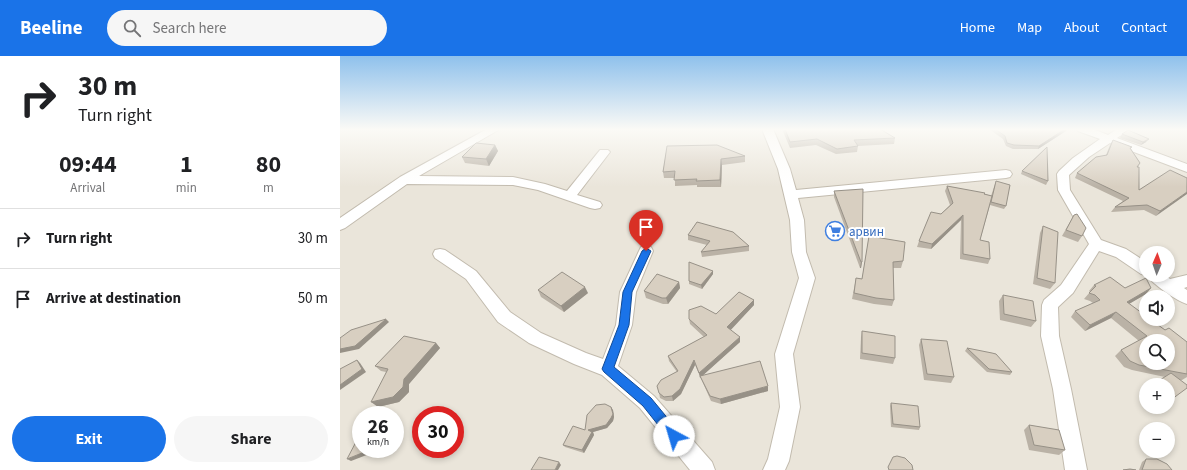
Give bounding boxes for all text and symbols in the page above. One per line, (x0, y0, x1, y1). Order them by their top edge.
search box (107, 10, 387, 46)
text: Beeline (20, 15, 83, 42)
icon: search (121, 17, 143, 39)
text: Search here (153, 18, 227, 39)
text: Home (960, 18, 995, 38)
text: Map (1017, 18, 1042, 38)
text: About (1064, 18, 1099, 38)
text: Contact (1121, 18, 1167, 38)
text: 30 m (78, 66, 137, 106)
icon: right (12, 72, 64, 124)
text: Turn right (78, 103, 152, 128)
text: 09:44 (59, 147, 117, 182)
text: 1 (180, 147, 193, 182)
text: 80 (256, 147, 281, 182)
text: Arrival (70, 179, 105, 197)
text: min (176, 179, 197, 197)
text: m (263, 179, 274, 197)
pin (629, 210, 663, 251)
icon: arrive (635, 216, 657, 238)
supermarket icon: арвин (824, 220, 846, 242)
place label: арвин (849, 223, 884, 241)
icon: right (12, 228, 34, 250)
text: Turn right (46, 228, 112, 249)
text: 30 m (298, 228, 328, 249)
north arrow (1139, 246, 1175, 282)
map controls (1139, 246, 1175, 458)
icon: arrive (12, 288, 34, 310)
text: Arrive at destination (46, 288, 181, 309)
text: 50 m (298, 288, 328, 309)
button: sound (1139, 290, 1175, 326)
button: search (1139, 334, 1175, 370)
button: + (1139, 378, 1175, 414)
speed limit sign: 30 (412, 406, 464, 458)
text: 26 (367, 413, 389, 441)
position arrow (653, 415, 695, 457)
button: Exit (12, 416, 166, 462)
button: Share (174, 416, 328, 462)
button: − (1139, 422, 1175, 458)
text: km/h (367, 435, 389, 449)

